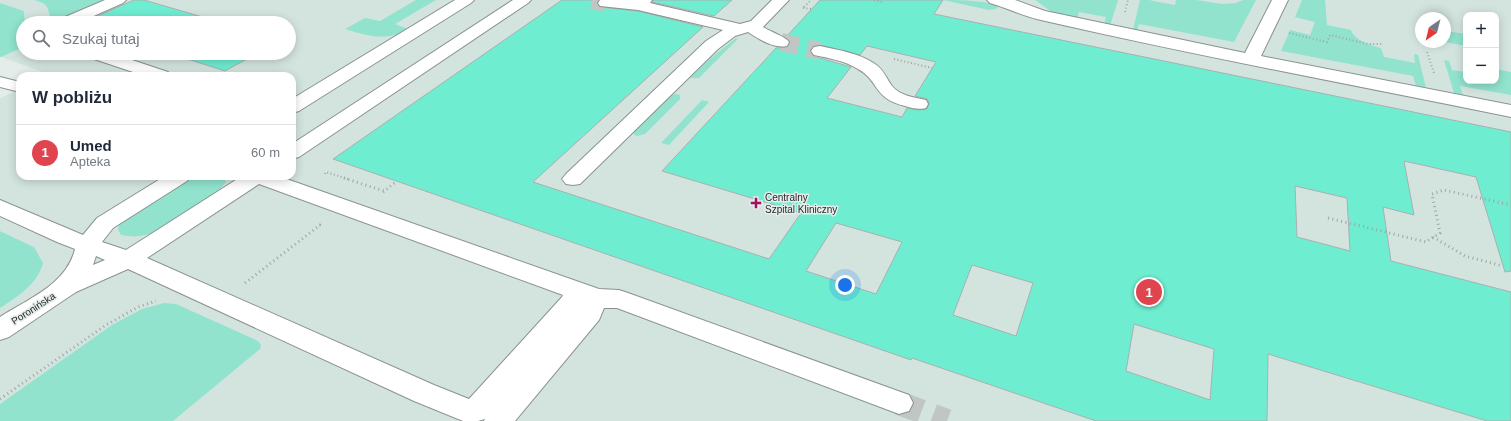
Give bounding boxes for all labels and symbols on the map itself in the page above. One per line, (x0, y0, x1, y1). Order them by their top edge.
north arrow (1415, 12, 1451, 48)
place label: Centralny Szpital Kliniczny (765, 192, 837, 215)
marker: Centralny Szpital Kliniczny (750, 197, 762, 209)
your location (835, 275, 855, 295)
pin: 1 (1136, 277, 1162, 307)
street label: Poronińska (9, 290, 58, 327)

